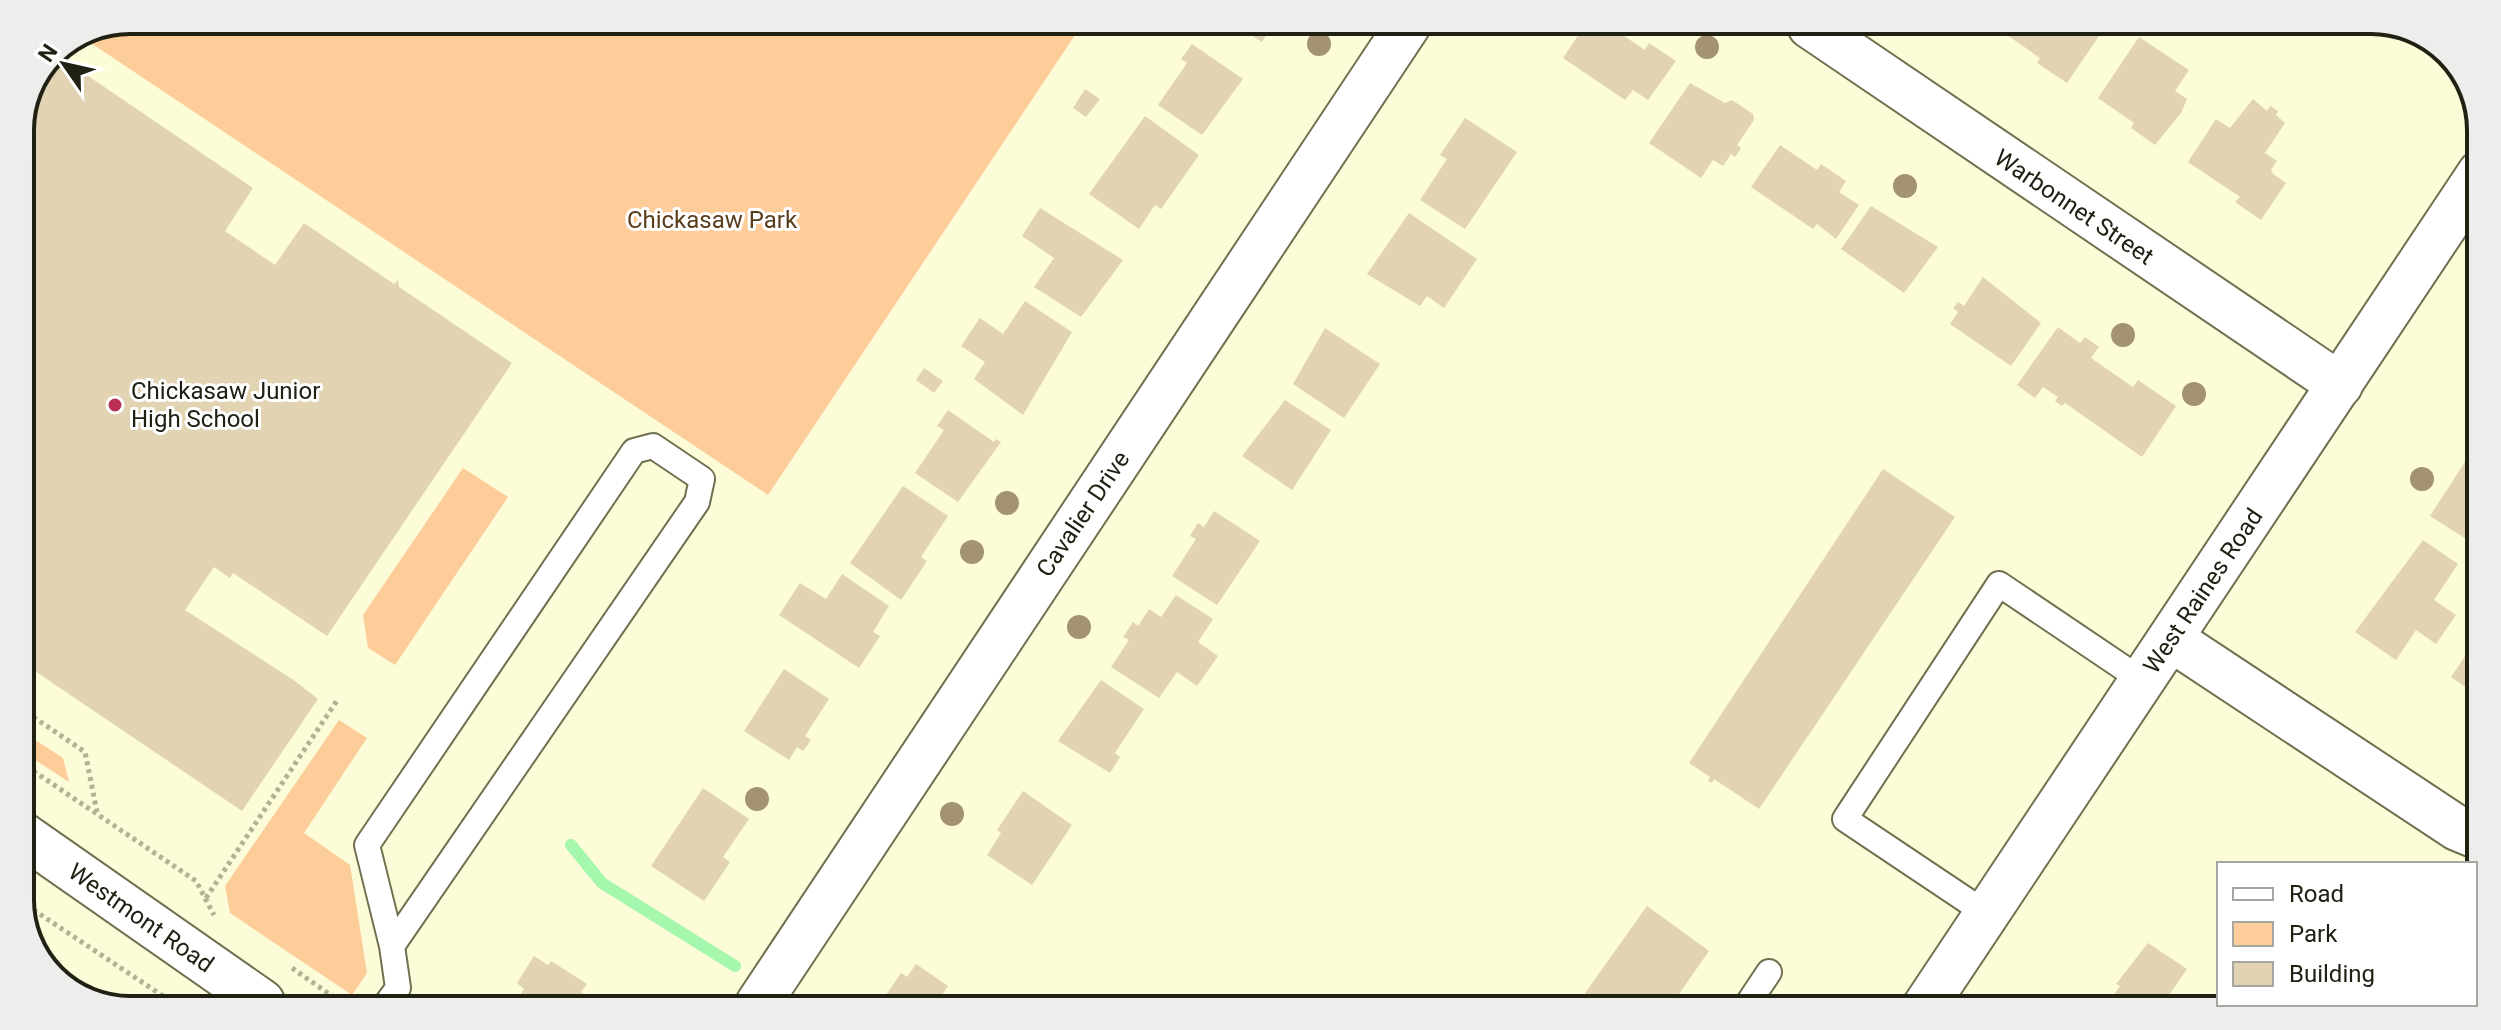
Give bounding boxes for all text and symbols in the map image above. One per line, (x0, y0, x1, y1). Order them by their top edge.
north arrow (24, 24, 104, 104)
text: N (33, 40, 63, 67)
street label: Warbonnet Street (1989, 143, 2159, 271)
park label: Chickasaw Park (627, 206, 798, 234)
place label: Chickasaw Junior High School (131, 377, 320, 433)
marker: Chickasaw Junior High School (106, 396, 124, 414)
street label: Cavalier Drive (1031, 446, 1135, 582)
street label: West Raines Road (2137, 503, 2269, 679)
street label: Westmont Road (63, 858, 219, 978)
legend (2217, 862, 2477, 1006)
text: Road (2289, 880, 2344, 908)
text: Park (2289, 920, 2338, 948)
text: Building (2289, 960, 2375, 988)

